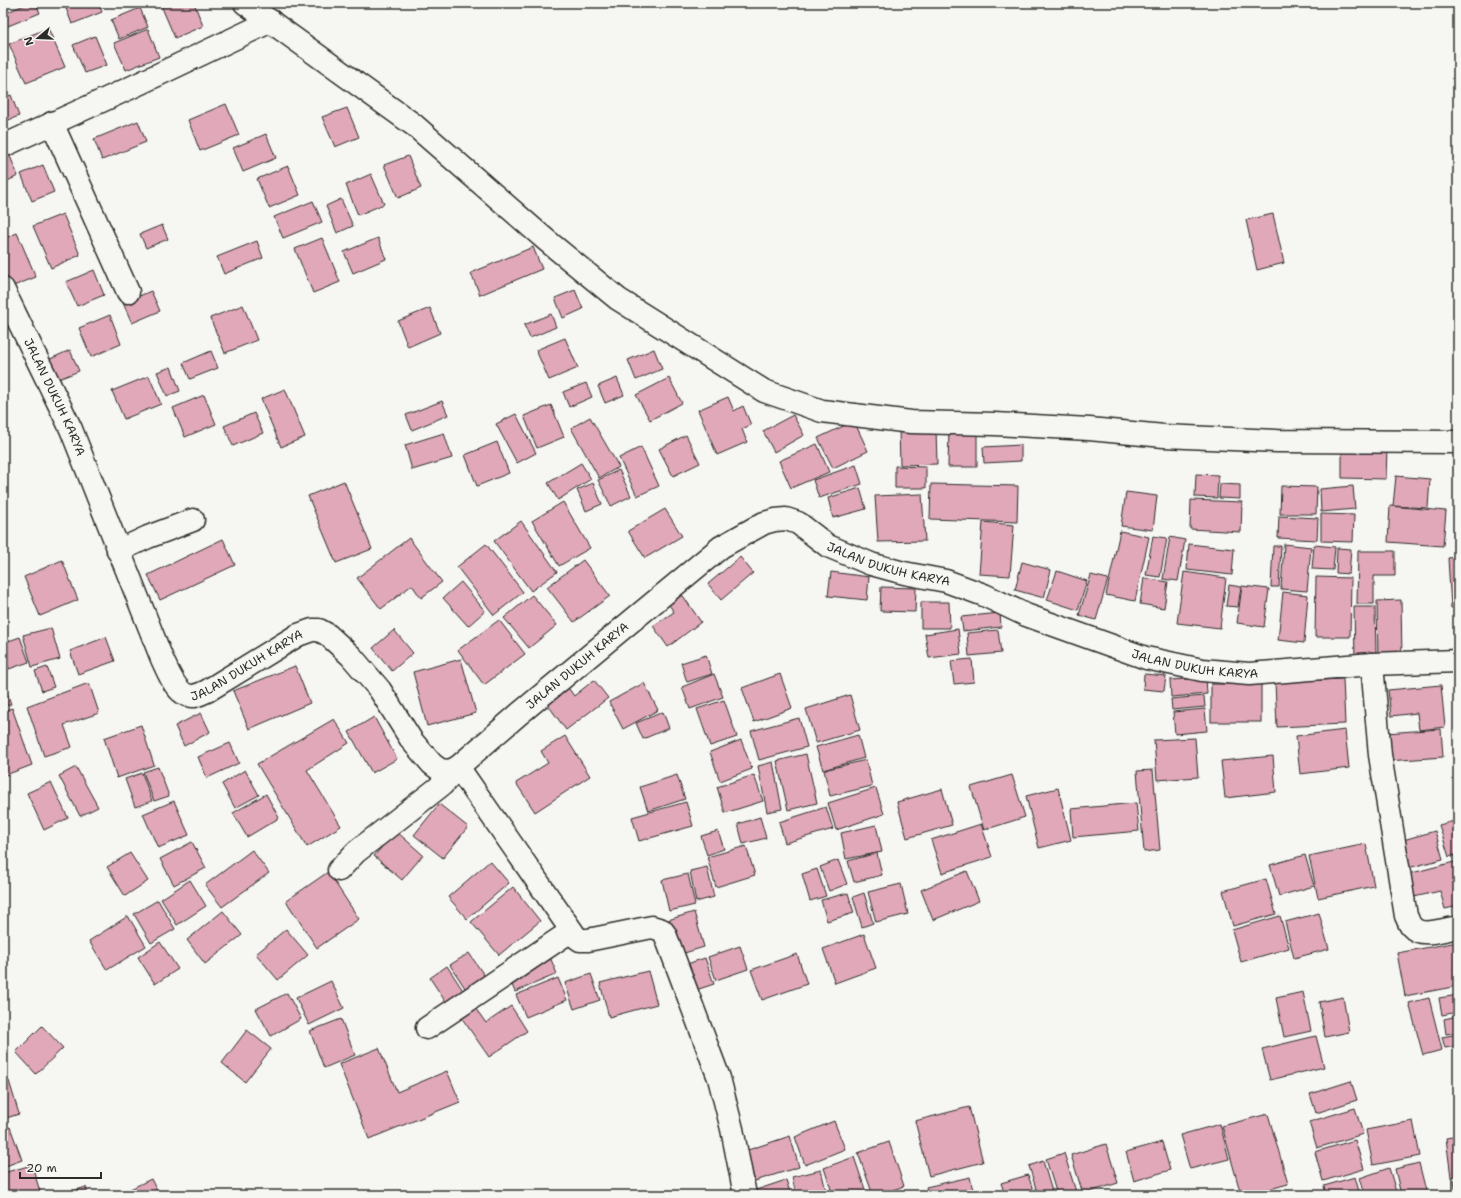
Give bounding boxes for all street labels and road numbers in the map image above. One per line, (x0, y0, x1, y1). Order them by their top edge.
street label: JALAN DUKUH KARYA (20, 336, 89, 459)
street label: JALAN DUKUH KARYA (824, 538, 952, 590)
street label: JALAN DUKUH KARYA (523, 618, 632, 713)
street label: JALAN DUKUH KARYA (189, 626, 305, 705)
street label: JALAN DUKUH KARYA (1129, 646, 1259, 682)

